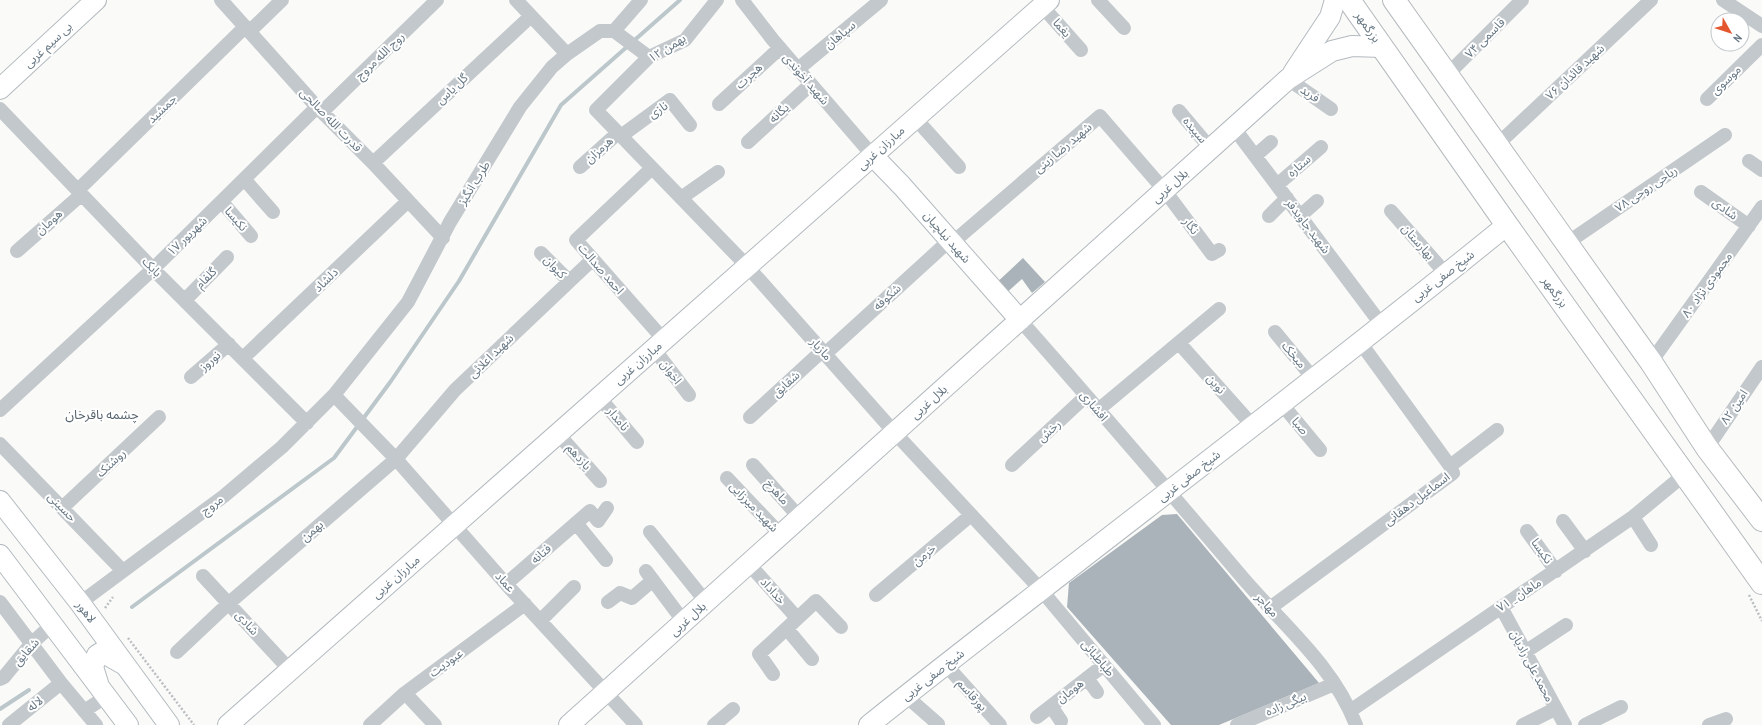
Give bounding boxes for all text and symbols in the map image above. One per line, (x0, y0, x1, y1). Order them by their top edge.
street label: بزرگمهر (1351, 7, 1384, 46)
north arrow (1710, 12, 1750, 52)
street label: قاسمی ۷۴ (1461, 14, 1509, 62)
street label: یغما (1049, 15, 1075, 41)
street label: سپاهان (821, 17, 859, 53)
street label: بی سیم غربی (20, 18, 76, 72)
street label: روح الله مروج (352, 29, 409, 84)
street label: ۱۲ بهمن (645, 30, 689, 66)
text: N (1730, 31, 1745, 45)
street label: شهید قائدان ۷۶ (1542, 41, 1608, 103)
street label: شهید آخوندی (779, 50, 833, 108)
street label: هجرت (732, 59, 766, 92)
street label: موسوی (1707, 62, 1745, 98)
street label: گل یاس (433, 69, 472, 108)
street label: فرید (1297, 82, 1323, 106)
street label: قدرت الله صالحی (296, 85, 366, 155)
street label: جمشید (144, 91, 180, 127)
street label: نازی (645, 98, 671, 122)
street label: یگانه (765, 100, 793, 126)
street label: سپیده (1179, 114, 1211, 147)
street label: شهید رضا زینی (1031, 119, 1095, 177)
street label: مبارزان غربی (854, 122, 908, 174)
street label: هرمزان (581, 133, 617, 167)
street label: ستاره (1284, 151, 1314, 181)
street label: طرب انگیز (454, 158, 494, 209)
street label: ریاحی روحی ۷۸ (1612, 162, 1680, 216)
street label: بلال غربی (1148, 165, 1192, 207)
street label: شهید جاویدفر (1281, 194, 1334, 257)
street label: شادی (1709, 194, 1741, 224)
street label: نکیسا (221, 203, 251, 235)
street label: هومان (32, 206, 66, 238)
street label: شهید نیلچیان (920, 208, 974, 267)
street label: ۱۷ شهریور (163, 213, 211, 259)
street label: نگار (1179, 214, 1203, 238)
street label: بهارستان (1398, 221, 1438, 263)
street label: احمد صدالت (575, 240, 628, 298)
street label: شیخ صفی غربی (1408, 247, 1478, 306)
street label: محمودی نژاد ۸۰ (1678, 249, 1736, 321)
street label: کیوان (540, 252, 571, 283)
street label: بابک (139, 254, 165, 280)
street label: گلفام (192, 263, 222, 293)
street label: دلشاد (310, 264, 342, 296)
street label: بزرگمهر (1538, 272, 1572, 311)
street label: شکوفه (870, 280, 904, 314)
street label: شهید اعلائی (465, 330, 517, 382)
street label: مازیار (806, 333, 835, 364)
street label: مبارزان غربی (611, 338, 665, 388)
street label: میخک (1278, 338, 1310, 372)
street label: نوروز (195, 347, 224, 375)
street label: اخوان (657, 357, 685, 388)
street label: شقایق (769, 367, 803, 401)
street label: نوین (1203, 371, 1229, 397)
street label: بلال غربی (907, 381, 951, 423)
street label: امین ۸۲ (1716, 386, 1752, 428)
street label: افشاری (1076, 387, 1112, 425)
street label: نامدار (603, 403, 633, 434)
district label: چشمه باقرخان (65, 406, 139, 424)
street label: صبا (1288, 414, 1312, 438)
street label: رخش (1034, 416, 1064, 446)
street label: یازدهم (562, 440, 595, 474)
street label: روشنک (93, 445, 129, 481)
street label: شیخ صفی غربی (1154, 447, 1224, 506)
street label: اسماعیل دهقانی (1381, 469, 1453, 529)
street label: ماهرخ (761, 476, 793, 509)
street label: شهید میرزایی (726, 478, 782, 536)
street label: حسینی (44, 489, 80, 525)
street label: مروج (198, 491, 227, 519)
street label: بهمن (297, 517, 327, 545)
street label: نکیسا (1528, 535, 1556, 567)
street label: خرمن (909, 540, 939, 570)
street label: فتانه (527, 541, 555, 567)
street label: مبارزان غربی (369, 552, 423, 602)
street label: عماد (492, 568, 518, 596)
street label: خداداد (757, 574, 789, 608)
street label: ۷۱ _ماهان (1494, 575, 1544, 615)
street label: مهاجر (1251, 589, 1282, 621)
street label: لاهور (72, 597, 100, 626)
street label: بلال غربی (666, 598, 710, 640)
street label: شادی (232, 607, 262, 639)
street label: محمد علی رادیان (1506, 627, 1558, 705)
street label: شقایق (9, 635, 43, 669)
street label: طباطبائی (1078, 636, 1118, 680)
street label: عبودیت (426, 645, 466, 681)
street label: شیخ صفی غربی (898, 646, 968, 705)
street label: پورقاسم (952, 675, 991, 715)
street label: هومان (1053, 675, 1087, 707)
street label: بیگی زاده (1263, 688, 1309, 720)
street label: لاله (24, 693, 46, 715)

